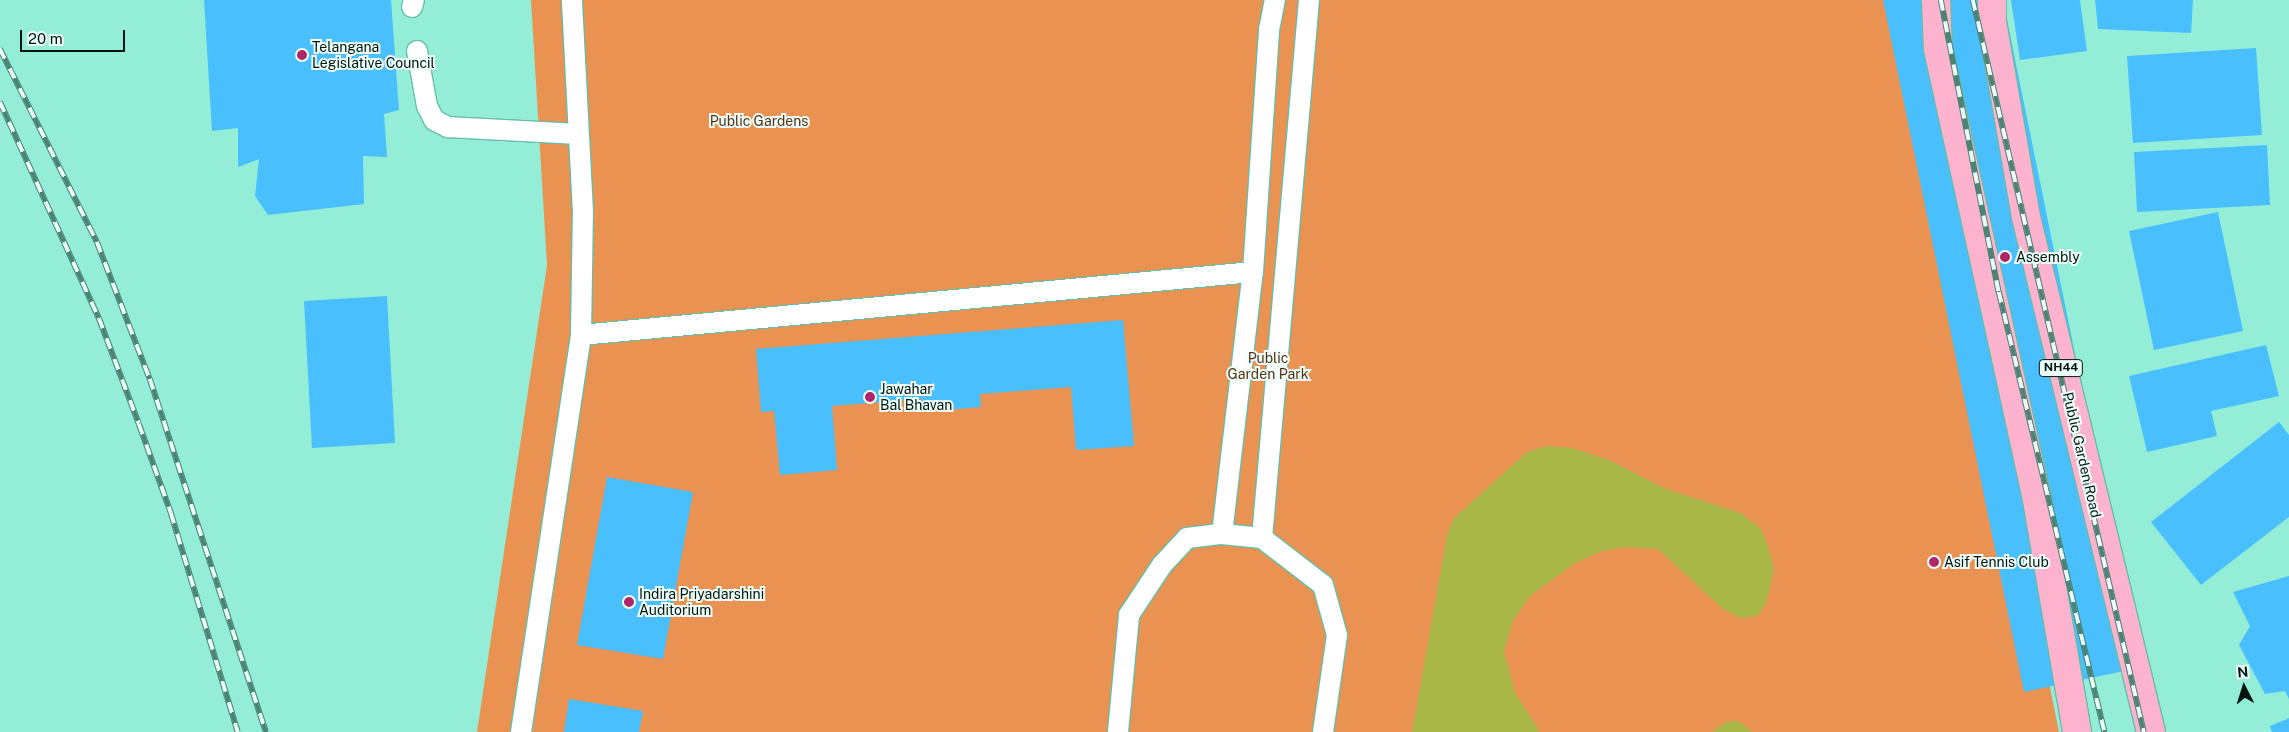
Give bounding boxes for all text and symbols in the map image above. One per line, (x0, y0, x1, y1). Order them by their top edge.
scale bar (22, 20, 128, 52)
text: 20 m (28, 30, 63, 47)
place label: Telangana Legislative Council (312, 39, 435, 72)
marker: Telangana Legislative Council (296, 49, 308, 61)
park label: Public Gardens (710, 113, 808, 129)
place label: Assembly (2016, 249, 2080, 265)
marker: Assembly (1998, 250, 2012, 264)
park label: Public Garden Park (1228, 350, 1308, 382)
road number: NH44 (2038, 358, 2084, 378)
place label: Jawahar Bal Bhavan (880, 381, 952, 414)
marker: Jawahar Bal Bhavan (864, 391, 876, 403)
street label: Public Garden Road (2059, 391, 2105, 519)
place label: Asif Tennis Club (1944, 554, 2049, 570)
marker: Asif Tennis Club (1928, 556, 1940, 568)
place label: Indira Priyadarshini Auditorium (639, 586, 764, 618)
marker: Indira Priyadarshini Auditorium (623, 596, 635, 608)
north arrow (2219, 662, 2269, 712)
text: N (2237, 664, 2249, 681)

